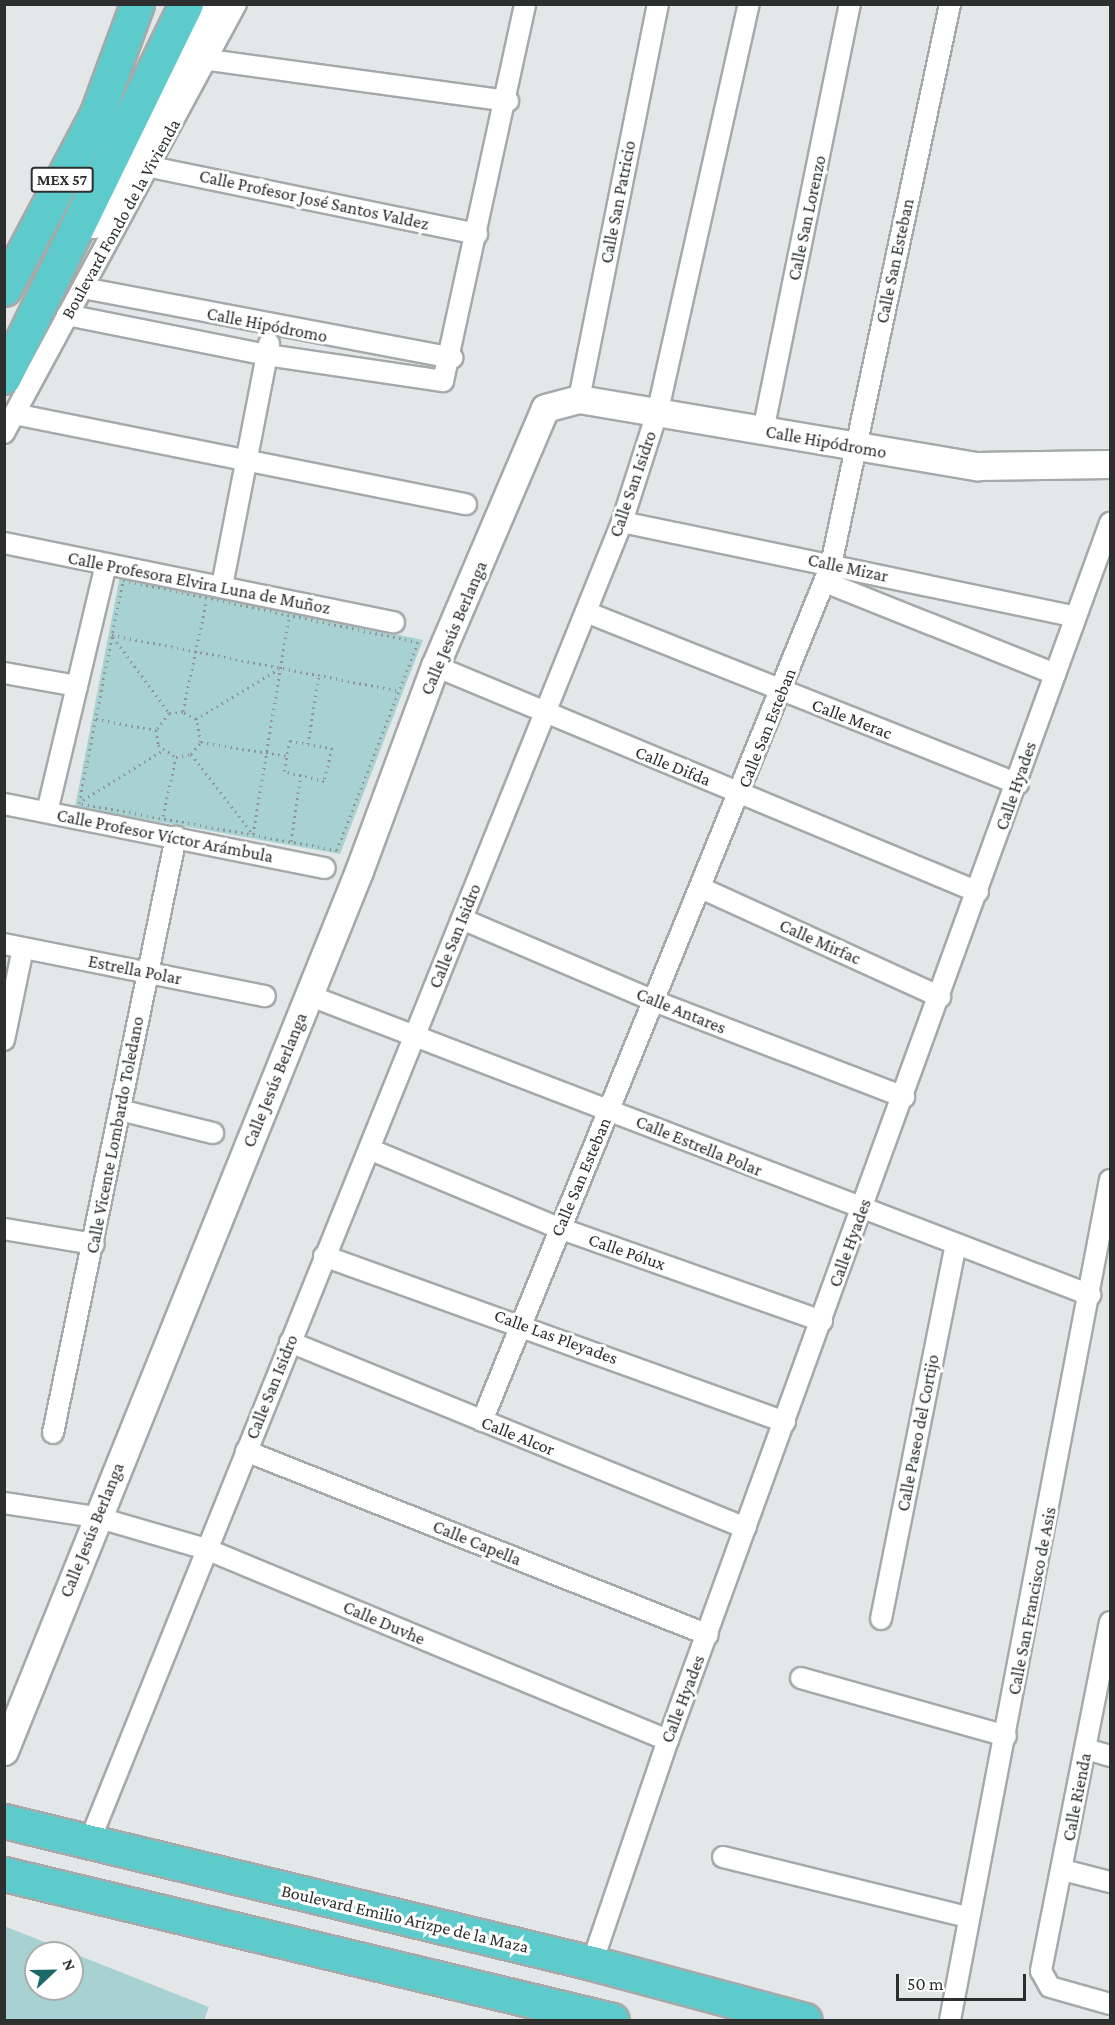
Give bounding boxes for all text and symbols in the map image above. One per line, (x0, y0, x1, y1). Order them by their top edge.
street label: Boulevard Fondo de la Vivienda (57, 115, 185, 323)
street label: Calle San Patricio (596, 139, 640, 265)
street label: Calle San Lorenzo (783, 153, 831, 283)
street label: Calle Profesor José Santos Valdez (197, 165, 431, 235)
road number: MEX 57 (31, 167, 94, 193)
street label: Calle San Esteban (871, 197, 919, 325)
street label: Calle Hipódromo (205, 303, 329, 347)
street label: Calle Hipódromo (764, 421, 888, 463)
street label: Calle San Isidro (605, 428, 661, 540)
street label: Calle Profesora Elvira Luna de Muñoz (66, 547, 332, 619)
street label: Calle Mizar (806, 549, 890, 587)
street label: Calle Jesús Berlanga (416, 558, 492, 698)
street label: Calle San Esteban (733, 665, 801, 791)
street label: Calle Merac (809, 694, 895, 744)
street label: Calle Hyades (991, 739, 1041, 833)
street label: Calle Difda (632, 741, 714, 791)
street label: Calle Profesor Víctor Arámbula (55, 804, 275, 868)
street label: Calle San Isidro (424, 880, 486, 992)
street label: Calle Mirfac (776, 914, 864, 970)
street label: Estrella Polar (86, 950, 184, 990)
street label: Calle Antares (633, 983, 729, 1039)
street label: Calle Jesús Berlanga (238, 1009, 312, 1151)
street label: Calle Vicente Lombardo Toledano (81, 1015, 149, 1255)
street label: Calle Estrella Polar (633, 1111, 765, 1181)
street label: Calle San Esteban (546, 1114, 616, 1240)
street label: Calle Hyades (824, 1196, 876, 1290)
street label: Calle Pólux (586, 1229, 668, 1275)
street label: Calle Las Pleyades (491, 1305, 621, 1369)
street label: Calle San Isidro (241, 1331, 303, 1443)
street label: Calle Paseo del Cortijo (892, 1353, 944, 1513)
street label: Calle Alcor (478, 1412, 558, 1460)
street label: Calle Jesús Berlanga (55, 1459, 129, 1601)
street label: Calle San Francisco de Asis (1003, 1505, 1061, 1697)
street label: Calle Capella (430, 1515, 524, 1571)
street label: Calle Duvhe (340, 1596, 428, 1650)
street label: Calle Hyades (656, 1652, 710, 1746)
street label: Calle Rienda (1058, 1751, 1096, 1843)
street label: Boulevard Emilio Arizpe de la Maza (279, 1880, 531, 1958)
north arrow (24, 1941, 84, 2001)
text: N (59, 1957, 79, 1973)
scale bar (899, 1962, 1030, 2000)
text: 50 m (907, 1974, 944, 1994)

